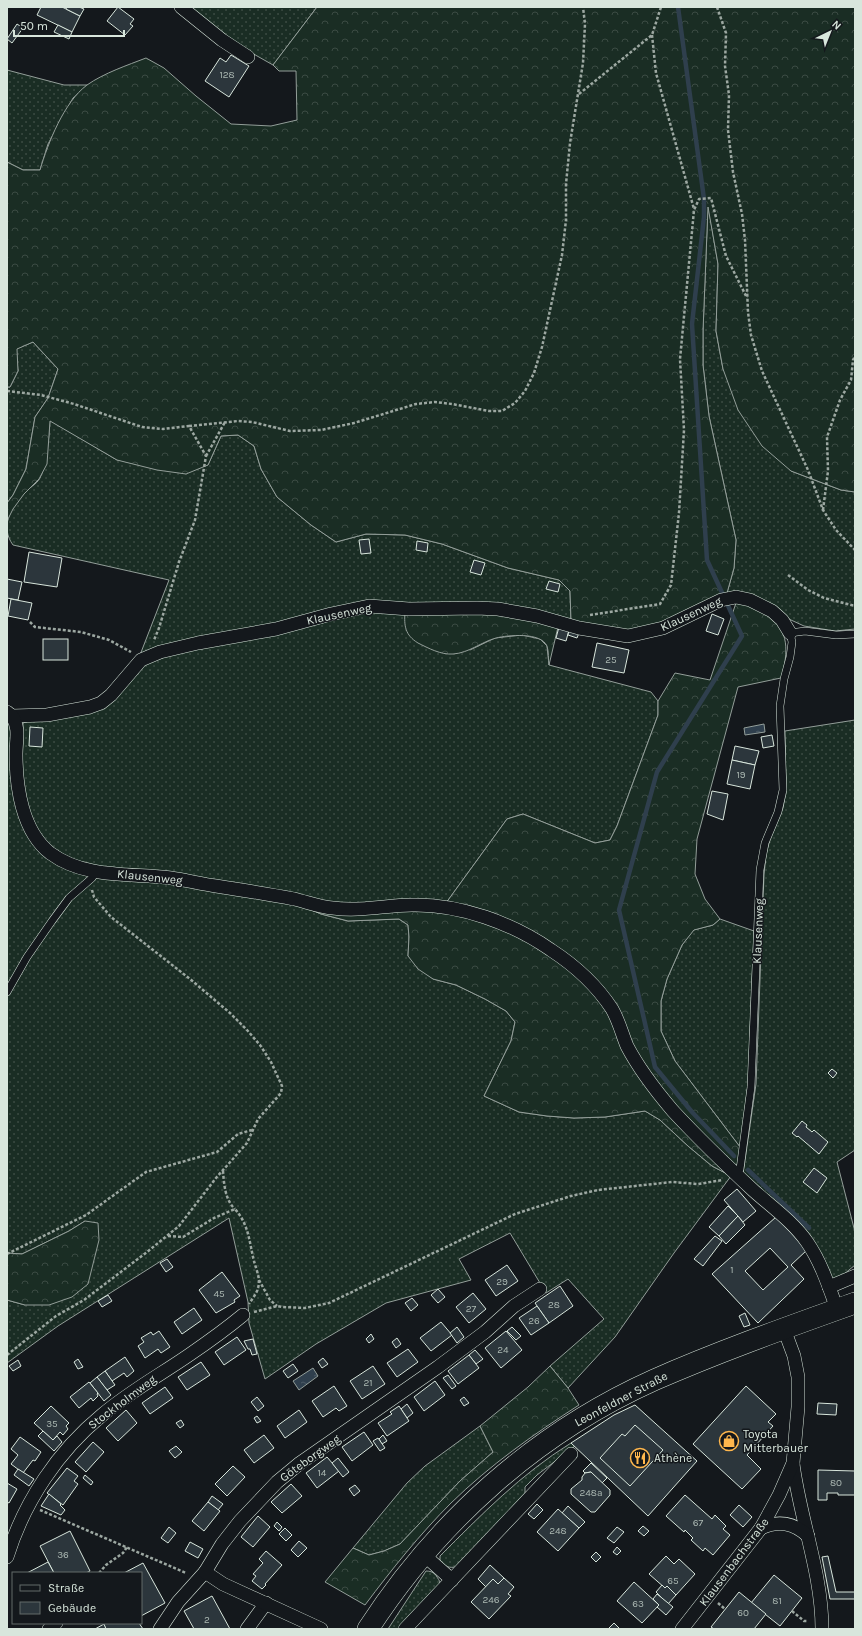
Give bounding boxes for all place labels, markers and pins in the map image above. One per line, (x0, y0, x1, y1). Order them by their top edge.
place label: Toyota Mitterbauer (743, 1427, 808, 1455)
shop icon: Toyota Mitterbauer (718, 1430, 740, 1452)
restaurant icon: Athène (629, 1447, 651, 1469)
place label: Athène (654, 1451, 692, 1465)

